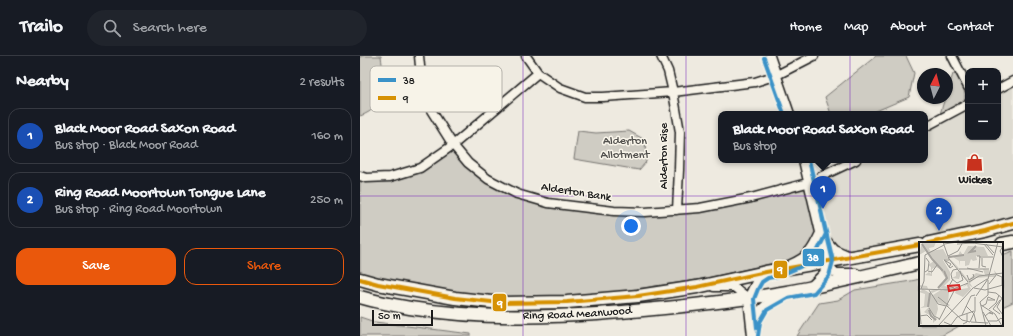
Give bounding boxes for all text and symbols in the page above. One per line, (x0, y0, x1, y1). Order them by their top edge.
search box (87, 10, 367, 46)
text: Trailo (20, 16, 63, 39)
icon: search (101, 17, 123, 39)
text: Search here (133, 19, 207, 37)
text: Home (790, 19, 822, 36)
text: Map (844, 19, 868, 36)
text: About (890, 19, 926, 36)
text: Contact (948, 19, 993, 36)
legend (370, 66, 502, 112)
north arrow (917, 68, 953, 104)
map controls (965, 68, 1001, 140)
button: + (965, 68, 1001, 104)
text: Nearby (16, 72, 69, 92)
text: 2 results (299, 75, 344, 90)
text: 38 (402, 76, 415, 88)
text: 9 (402, 94, 409, 106)
button: − (965, 104, 1001, 140)
popup (718, 111, 928, 163)
text: Black Moor Road Saxon Road (55, 120, 235, 138)
text: Black Moor Road Saxon Road (733, 121, 913, 139)
street label: Alderton Rise (658, 122, 672, 189)
text: 1 (27, 129, 33, 144)
text: 160 m (311, 129, 343, 144)
park label: Alderton Allotment (601, 135, 650, 163)
text: Bus stop · Black Moor Road (55, 138, 198, 153)
text: Bus stop (733, 139, 777, 154)
shop icon: Wickes (965, 152, 985, 172)
place label: Wickes (958, 174, 992, 188)
pin: 1 (810, 176, 836, 209)
street label: Alderton Bank (540, 181, 614, 206)
text: Ring Road Moortown Tongue Lane (55, 184, 265, 202)
text: 2 (27, 193, 33, 208)
text: 250 m (310, 193, 343, 208)
pin: 2 (926, 198, 952, 231)
text: Bus stop · Ring Road Moortown (55, 202, 222, 217)
your location (621, 216, 641, 236)
inset map (919, 242, 1003, 326)
button: Save (16, 248, 176, 285)
button: Share (184, 248, 344, 285)
line badge: 38 (802, 248, 825, 267)
text: 38 (806, 253, 819, 265)
line badge: 9 (773, 260, 788, 279)
text: 9 (776, 265, 783, 277)
line badge: 9 (492, 293, 507, 312)
text: 9 (496, 299, 503, 311)
street label: Ring Road Meanwood (523, 304, 633, 324)
scale bar (372, 308, 433, 327)
text: 50 m (378, 311, 400, 323)

